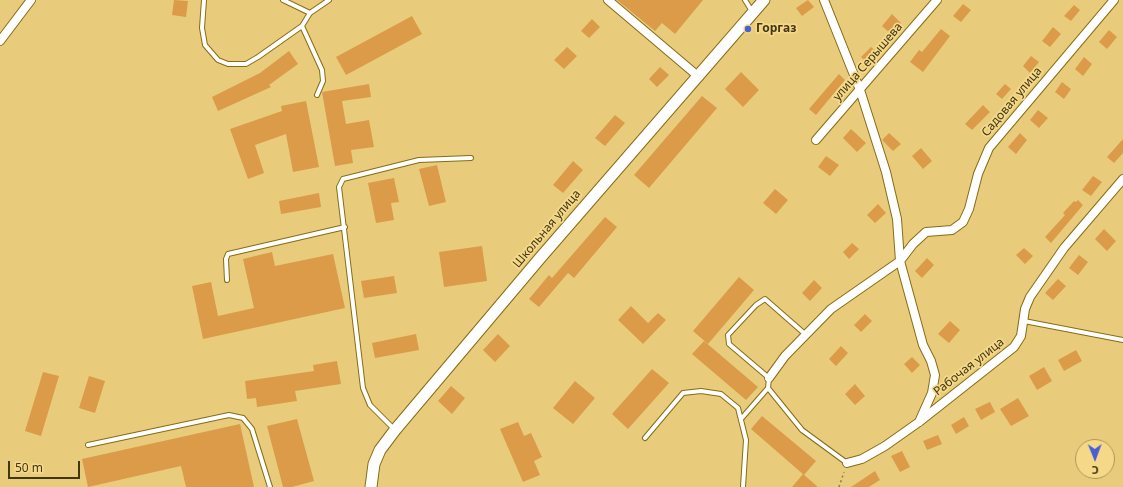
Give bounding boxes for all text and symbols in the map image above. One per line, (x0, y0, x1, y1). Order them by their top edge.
street label: улица Серышева (830, 20, 906, 104)
place label: Горгаз (756, 22, 796, 36)
marker: Горгаз (743, 24, 753, 34)
street label: Садовая улица (979, 64, 1045, 140)
street label: Школьная улица (510, 187, 584, 271)
street label: Рабочая улица (931, 335, 1007, 399)
north arrow (1075, 439, 1115, 479)
scale bar (10, 453, 82, 479)
text: 50 m (15, 459, 43, 476)
text: С (1092, 463, 1099, 478)

